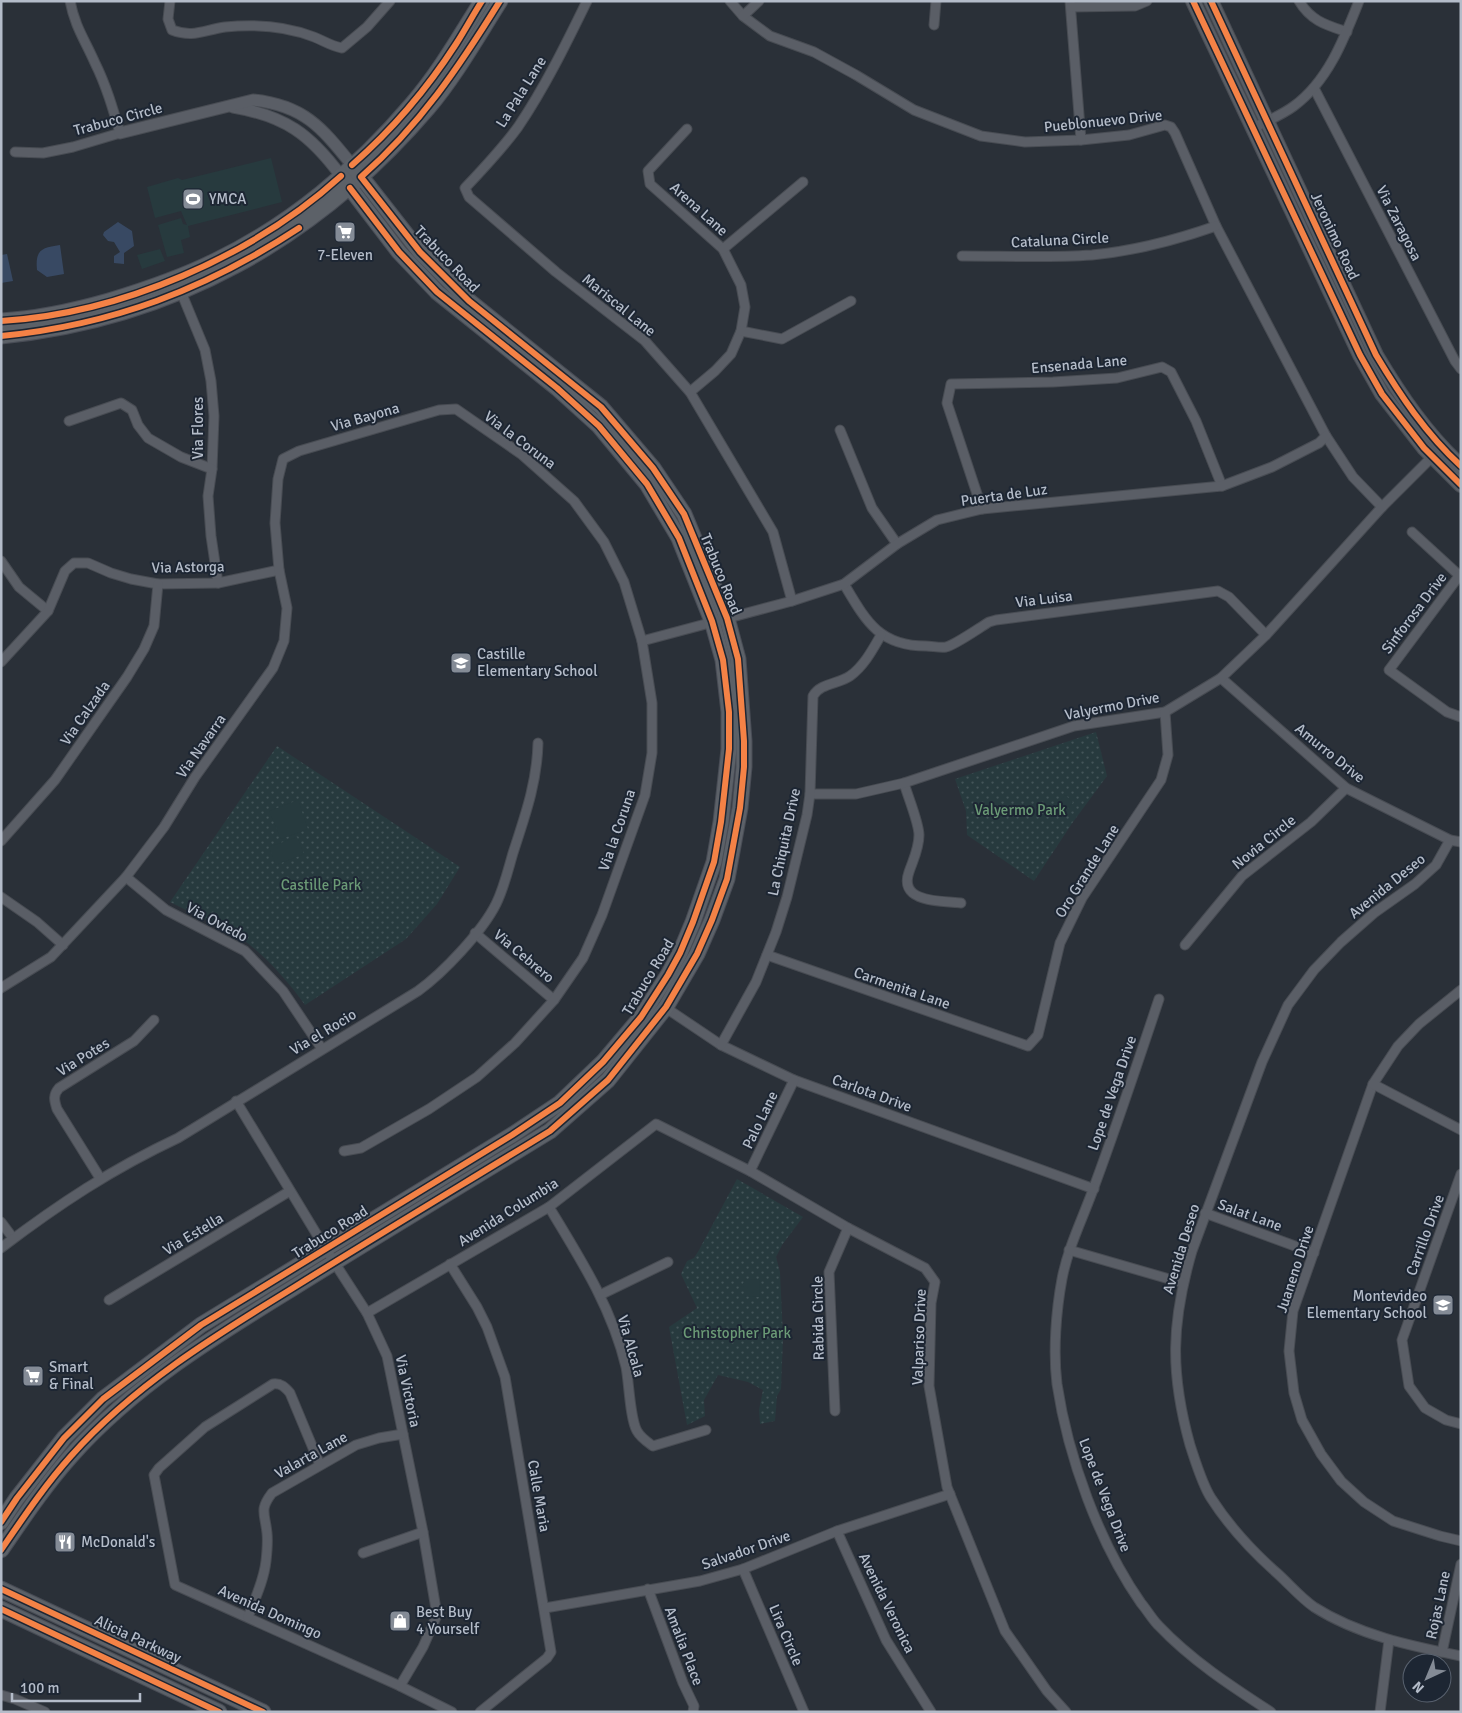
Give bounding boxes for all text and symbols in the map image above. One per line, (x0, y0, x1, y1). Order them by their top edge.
street label: La Pala Lane (492, 53, 550, 131)
street label: Trabuco Circle (72, 99, 164, 139)
street label: Pueblonuevo Drive (1043, 106, 1163, 136)
street label: Arena Lane (666, 178, 732, 240)
street label: Via Zaragosa (1372, 182, 1426, 264)
sports icon: YMCA (181, 187, 205, 211)
street label: Jeronimo Road (1307, 189, 1363, 283)
place label: YMCA (209, 190, 247, 208)
supermarket icon: 7-Eleven (333, 220, 357, 244)
street label: Trabuco Road (411, 222, 483, 296)
street label: Cataluna Circle (1011, 228, 1109, 252)
place label: 7-Eleven (317, 246, 373, 264)
street label: Mariscal Lane (579, 270, 659, 340)
street label: Ensenada Lane (1030, 351, 1128, 377)
street label: Via Flores (189, 396, 207, 459)
street label: Via Bayona (329, 399, 401, 435)
street label: Via la Coruna (481, 407, 559, 473)
street label: Puerta de Luz (960, 480, 1049, 510)
street label: Trabuco Road (697, 531, 745, 617)
street label: Via Astorga (151, 557, 225, 577)
street label: Sinforosa Drive (1378, 569, 1450, 657)
street label: Via Luisa (1014, 587, 1074, 611)
place label: Castille Elementary School (477, 645, 598, 680)
school or university icon: Castille Elementary School (449, 651, 473, 675)
street label: Via Calzada (56, 677, 114, 749)
street label: Valyermo Drive (1063, 688, 1161, 724)
street label: Via Navarra (172, 710, 230, 782)
street label: Amurro Drive (1291, 719, 1369, 787)
street label: La Chiquita Drive (764, 786, 804, 898)
street label: Via la Coruna (595, 787, 639, 873)
park label: Valyermo Park (974, 801, 1066, 819)
street label: Novia Circle (1229, 811, 1299, 873)
street label: Oro Grande Lane (1051, 821, 1123, 921)
street label: Avenida Deseo (1345, 850, 1429, 922)
park label: Castille Park (281, 876, 362, 894)
street label: Via Oviedo (183, 898, 251, 946)
street label: Via Cebrero (490, 925, 558, 987)
street label: Trabuco Road (618, 935, 678, 1018)
street label: Carmenita Lane (851, 963, 953, 1013)
street label: Via el Rocio (286, 1005, 360, 1059)
street label: Lope de Vega Drive (1084, 1033, 1140, 1153)
street label: Via Potes (53, 1034, 113, 1080)
street label: Carlota Drive (830, 1070, 914, 1116)
street label: Palo Lane (738, 1088, 782, 1152)
street label: Avenida Columbia (455, 1174, 561, 1250)
street label: Carrillo Drive (1402, 1192, 1448, 1278)
street label: Salat Lane (1215, 1195, 1285, 1235)
street label: Trabuco Road (289, 1202, 371, 1262)
street label: Avenida Deseo (1159, 1202, 1203, 1296)
street label: Via Estella (159, 1209, 227, 1259)
street label: Juaneno Drive (1272, 1223, 1318, 1315)
street label: Rabida Circle (808, 1276, 828, 1360)
place label: Montevideo Elementary School (1306, 1287, 1427, 1322)
street label: Valpariso Drive (908, 1288, 930, 1386)
school or university icon: Montevideo Elementary School (1431, 1293, 1455, 1317)
street label: Via Alcala (614, 1313, 648, 1379)
park label: Christopher Park (683, 1324, 791, 1342)
street label: Via Victoria (392, 1353, 424, 1429)
place label: Smart & Final (49, 1358, 94, 1393)
supermarket icon: Smart & Final (21, 1364, 45, 1388)
street label: Valarta Lane (271, 1428, 351, 1482)
street label: Lope de Vega Drive (1075, 1436, 1135, 1554)
street label: Calle Maria (524, 1458, 554, 1534)
street label: Salvador Drive (699, 1526, 793, 1574)
restaurant icon: McDonald's (53, 1530, 77, 1554)
place label: McDonald's (81, 1533, 156, 1551)
street label: Avenida Veronica (855, 1550, 919, 1656)
street label: Rojas Lane (1422, 1569, 1454, 1641)
street label: Avenida Domingo (215, 1581, 325, 1643)
street label: Lira Circle (765, 1602, 807, 1668)
place label: Best Buy 4 Yourself (416, 1603, 480, 1638)
street label: Amalia Place (661, 1604, 707, 1688)
shop icon: Best Buy 4 Yourself (388, 1609, 412, 1633)
street label: Alicia Parkway (92, 1611, 184, 1667)
north arrow (1402, 1653, 1452, 1703)
scale bar (12, 1670, 140, 1702)
text: N (1409, 1677, 1428, 1696)
text: 100 m (20, 1679, 60, 1697)

